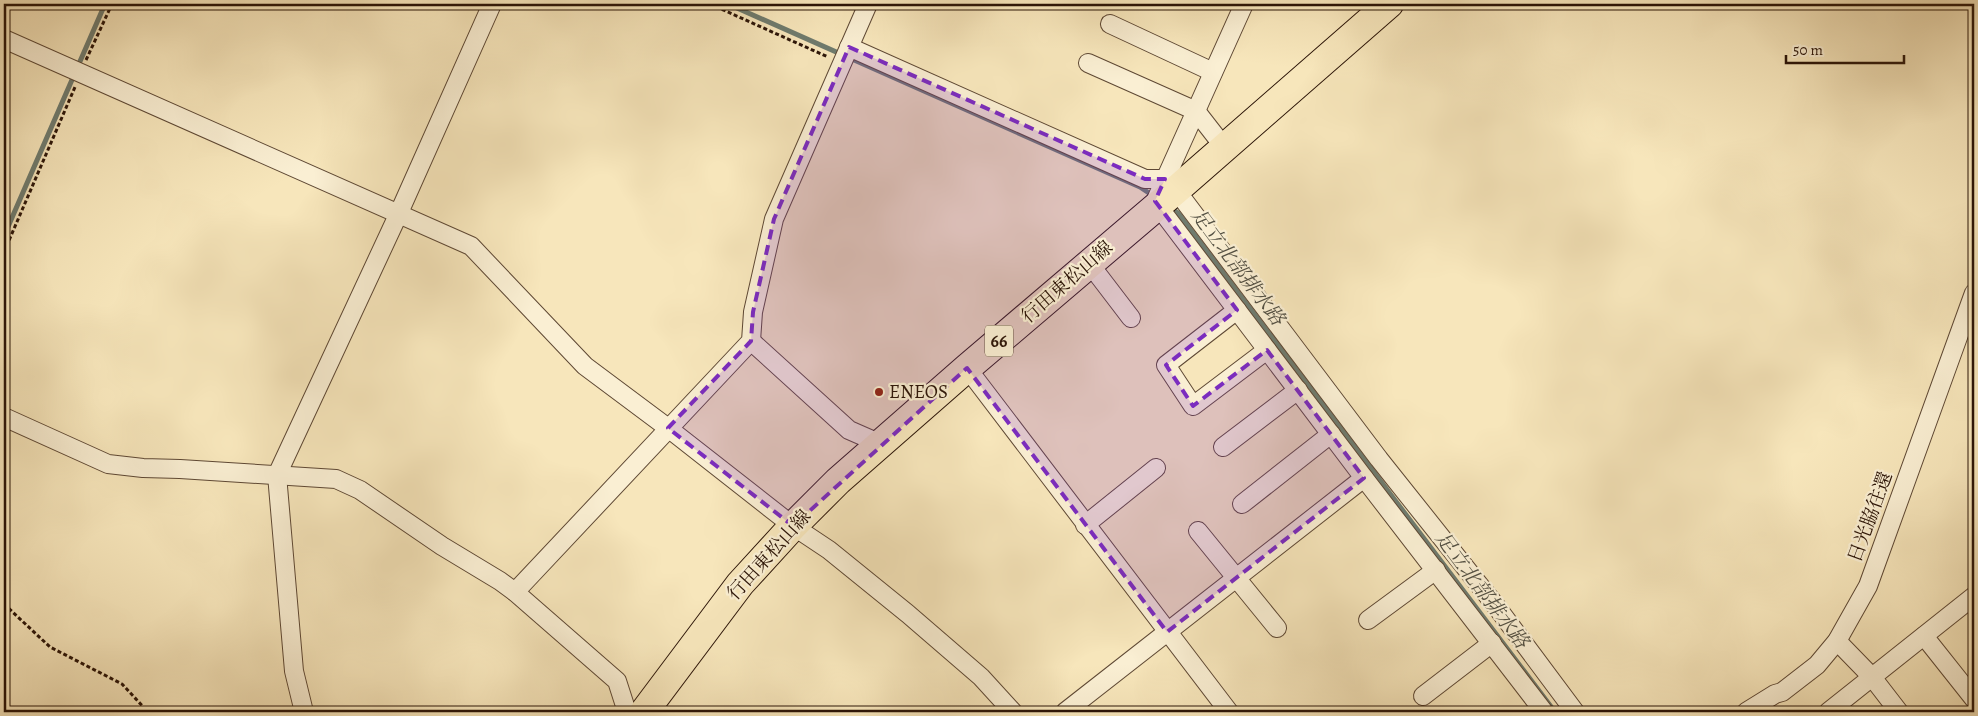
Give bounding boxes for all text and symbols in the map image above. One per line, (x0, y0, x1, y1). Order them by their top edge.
scale bar (1786, 32, 1903, 64)
text: 50 m (1793, 40, 1823, 60)
water label: 足立北部排水路 (1185, 203, 1292, 333)
street label: 行田東松山線 (1015, 235, 1119, 329)
road number: 66 (985, 326, 1013, 356)
place label: ENEOS (889, 379, 948, 405)
marker: ENEOS (873, 386, 885, 398)
street label: 日光脇往還 (1842, 468, 1898, 566)
street label: 行田東松山線 (721, 504, 817, 606)
water label: 足立北部排水路 (1429, 526, 1536, 656)

